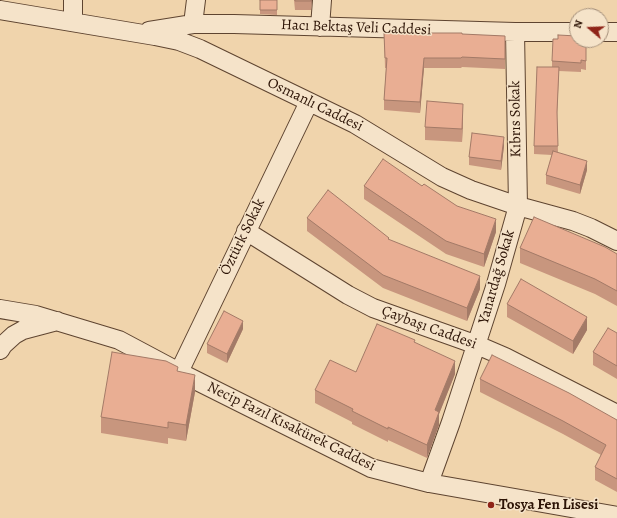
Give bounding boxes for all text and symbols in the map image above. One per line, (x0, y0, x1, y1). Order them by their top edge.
north arrow (569, 8, 609, 48)
street label: Hacı Bektaş Veli Caddesi (280, 16, 432, 40)
text: N (570, 18, 587, 30)
street label: Osmanlı Caddesi (264, 74, 366, 136)
street label: Kıbrıs Sokak (506, 80, 526, 158)
street label: Öztürk Sokak (217, 196, 269, 278)
street label: Yanardağ Sokak (475, 228, 519, 326)
street label: Çaybaşı Caddesi (379, 302, 479, 354)
street label: Necip Fazıl Kısakürek Caddesi (204, 378, 378, 476)
place label: Tosya Fen Lisesi (499, 496, 598, 514)
marker: Tosya Fen Lisesi (486, 500, 496, 510)

